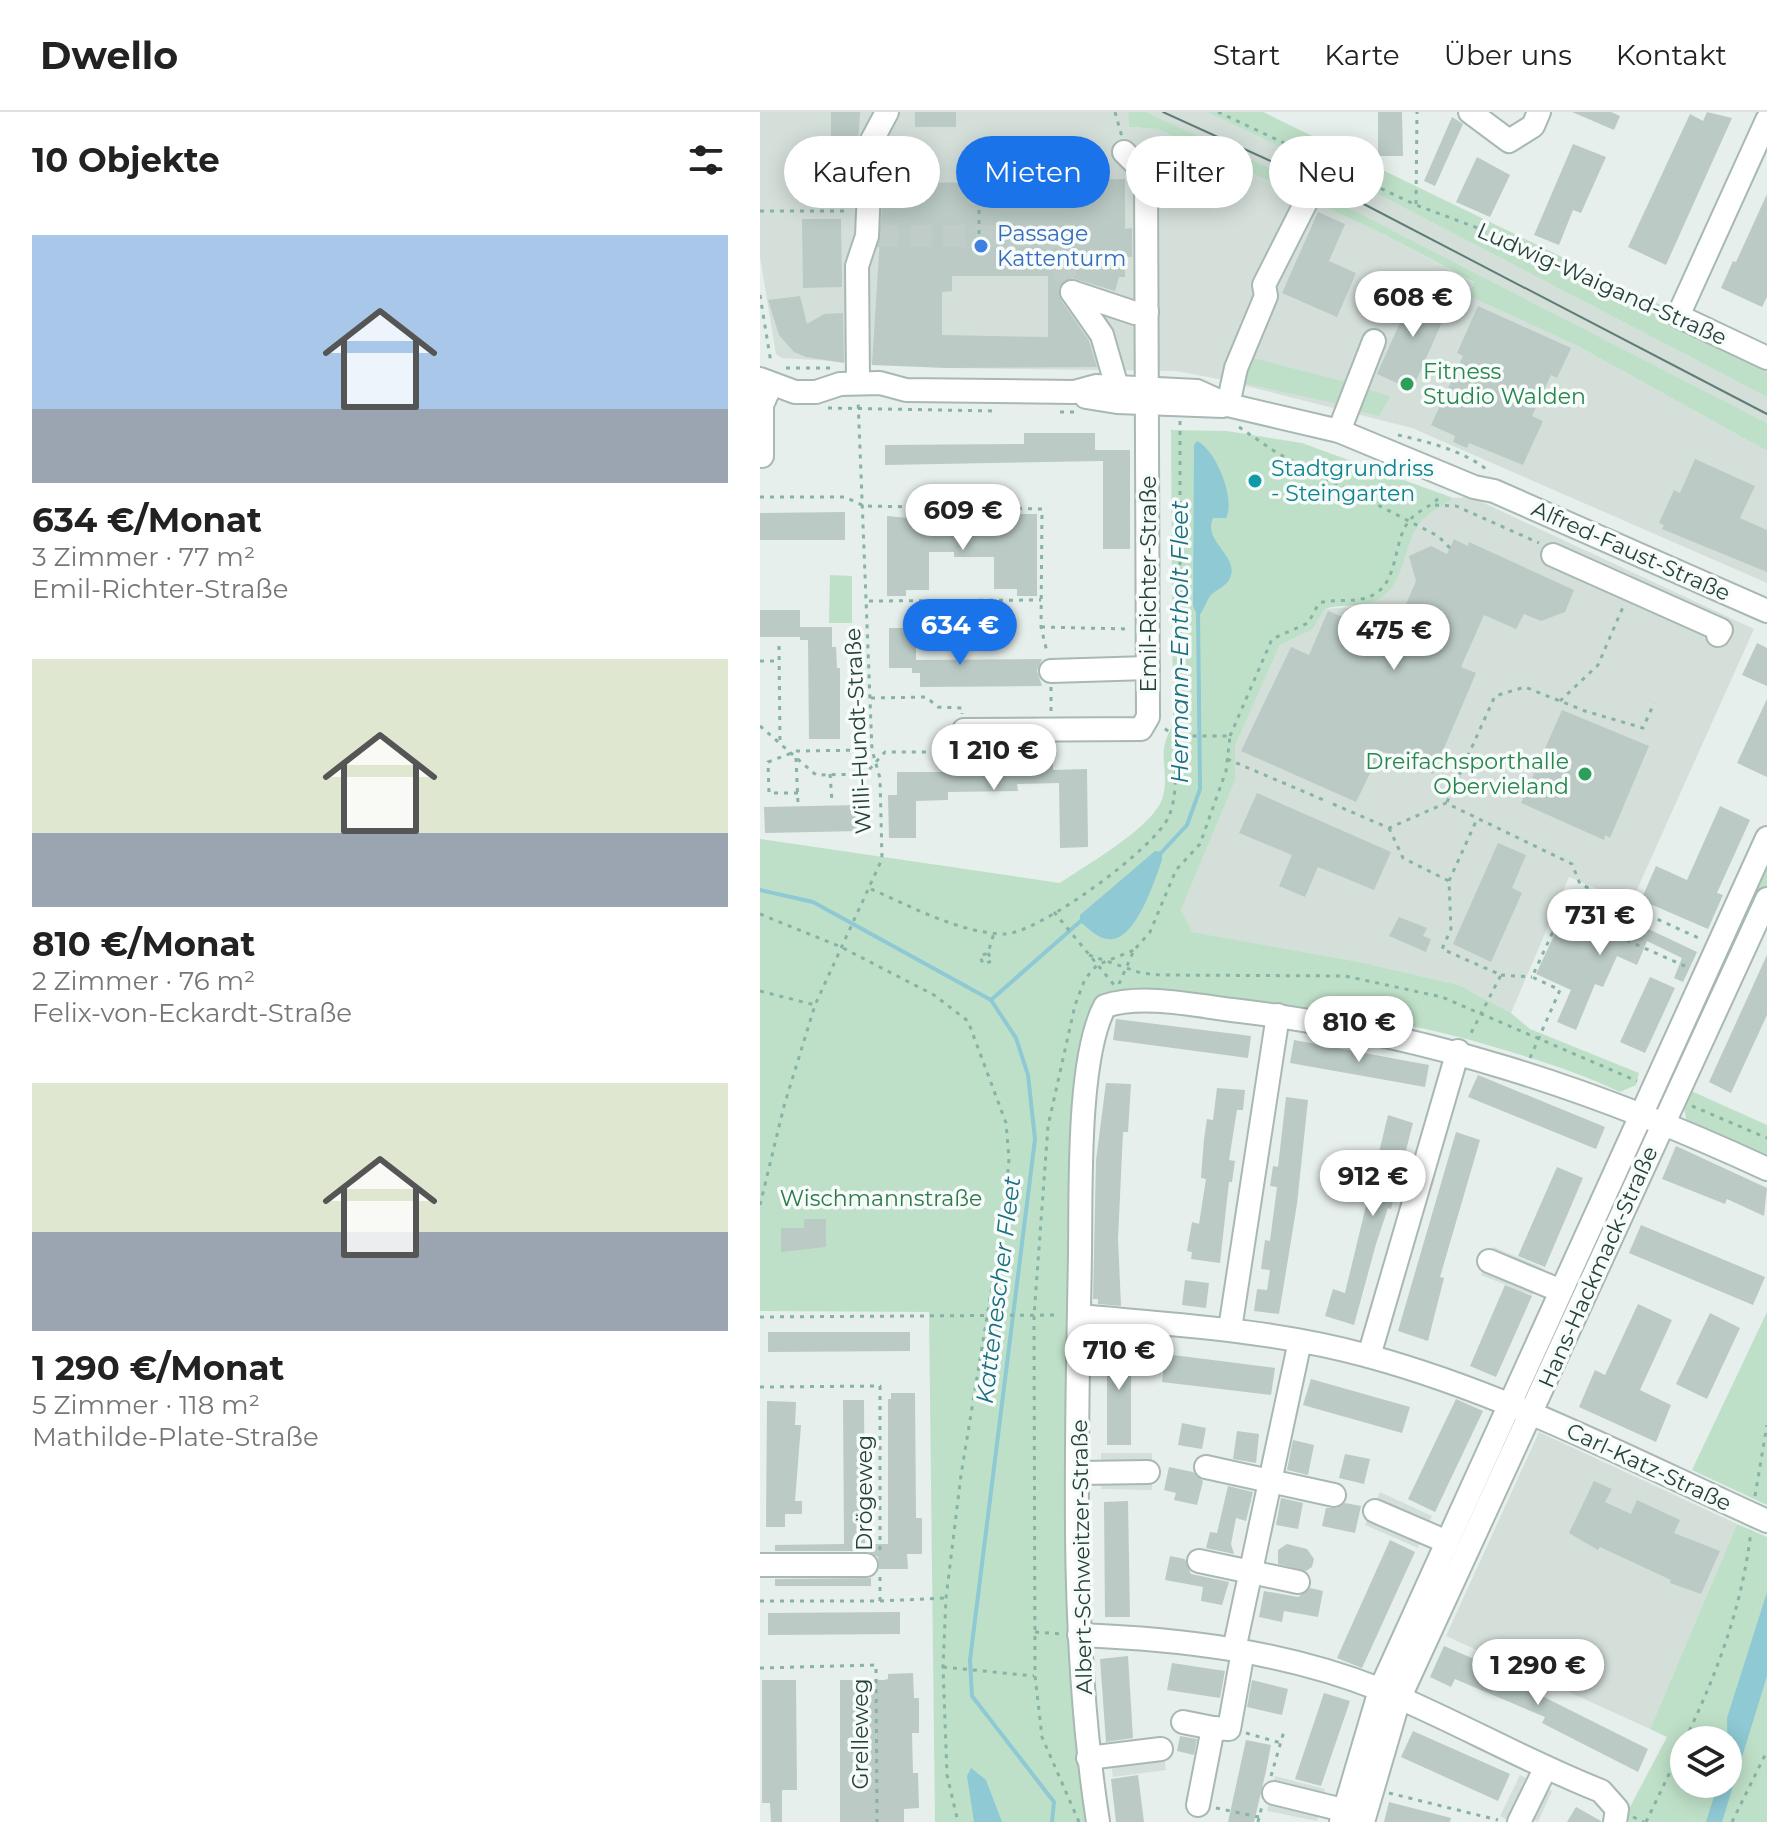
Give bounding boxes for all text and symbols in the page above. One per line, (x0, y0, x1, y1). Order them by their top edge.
text: Dwello (40, 32, 178, 79)
text: Start (1213, 38, 1280, 72)
text: Karte (1324, 38, 1400, 72)
text: Über uns (1444, 38, 1572, 72)
text: Kontakt (1616, 38, 1727, 72)
chip: Kaufen (784, 136, 940, 208)
chip: Mieten (956, 136, 1110, 208)
chip: Filter (1126, 136, 1253, 208)
chip: Neu (1269, 136, 1384, 208)
icon: filters (684, 138, 728, 182)
text: 10 Objekte (32, 139, 220, 181)
street label: Ludwig-Waigand-Straße (1473, 217, 1731, 351)
place label: Passage Kattenturm (997, 220, 1126, 272)
marker: Passage Kattenturm (972, 237, 990, 255)
pin: 608 € (1357, 271, 1469, 339)
text: 608 € (1373, 281, 1453, 313)
icon: home (308, 287, 452, 431)
place label: Fitness Studio Walden (1423, 358, 1586, 410)
marker: Fitness Studio Walden (1398, 375, 1416, 393)
place label: Stadtgrundriss - Steingarten (1271, 455, 1434, 507)
marker: Stadtgrundriss - Steingarten (1246, 472, 1264, 490)
street label: Emil-Richter-Straße (1135, 476, 1162, 692)
pin: 609 € (907, 484, 1019, 552)
text: 609 € (923, 494, 1003, 526)
street label: Alfred-Faust-Straße (1528, 495, 1734, 607)
text: 634 €/Monat (32, 499, 262, 541)
water label: Hermann-Entholt Fleet (1165, 500, 1194, 784)
text: 3 Zimmer · 77 m² (32, 541, 255, 573)
text: Emil-Richter-Straße (32, 573, 288, 605)
pin: 634 € (904, 599, 1016, 667)
pin: 475 € (1338, 604, 1450, 672)
text: 634 € (921, 609, 999, 641)
text: 475 € (1356, 614, 1432, 646)
street label: Willi-Hundt-Straße (839, 627, 877, 835)
icon: home (308, 711, 452, 855)
pin: 1 210 € (920, 724, 1068, 792)
text: 1 210 € (949, 734, 1039, 766)
place label: Dreifachsporthalle Obervieland (1365, 748, 1569, 800)
marker: Dreifachsporthalle Obervieland (1576, 765, 1594, 783)
pin: 731 € (1544, 889, 1656, 957)
text: 731 € (1565, 899, 1635, 931)
text: 810 €/Monat (32, 923, 255, 965)
text: 2 Zimmer · 76 m² (32, 965, 255, 997)
pin: 810 € (1303, 996, 1415, 1064)
text: Felix-von-Eckardt-Straße (32, 997, 352, 1029)
text: 810 € (1322, 1006, 1396, 1038)
icon: home (308, 1135, 452, 1279)
street label: Hans-Hackmack-Straße (1532, 1142, 1664, 1392)
pin: 912 € (1317, 1150, 1429, 1218)
text: 912 € (1338, 1160, 1408, 1192)
water label: Kattenescher Fleet (970, 1174, 1026, 1405)
park label: Wischmannstraße (780, 1185, 982, 1212)
pin: 710 € (1063, 1324, 1175, 1392)
text: 710 € (1083, 1334, 1155, 1366)
text: 1 290 €/Monat (32, 1347, 284, 1389)
text: 5 Zimmer · 118 m² (32, 1389, 260, 1421)
street label: Carl-Katz-Straße (1562, 1417, 1736, 1517)
street label: Albert-Schweitzer-Straße (1066, 1419, 1098, 1695)
text: Mathilde-Plate-Straße (32, 1421, 319, 1453)
street label: Drögeweg (851, 1435, 878, 1551)
pin: 1 290 € (1464, 1639, 1612, 1707)
text: 1 290 € (1490, 1649, 1586, 1681)
street label: Grelleweg (847, 1678, 874, 1790)
map controls (1670, 1726, 1742, 1798)
button: layers (1670, 1726, 1742, 1798)

